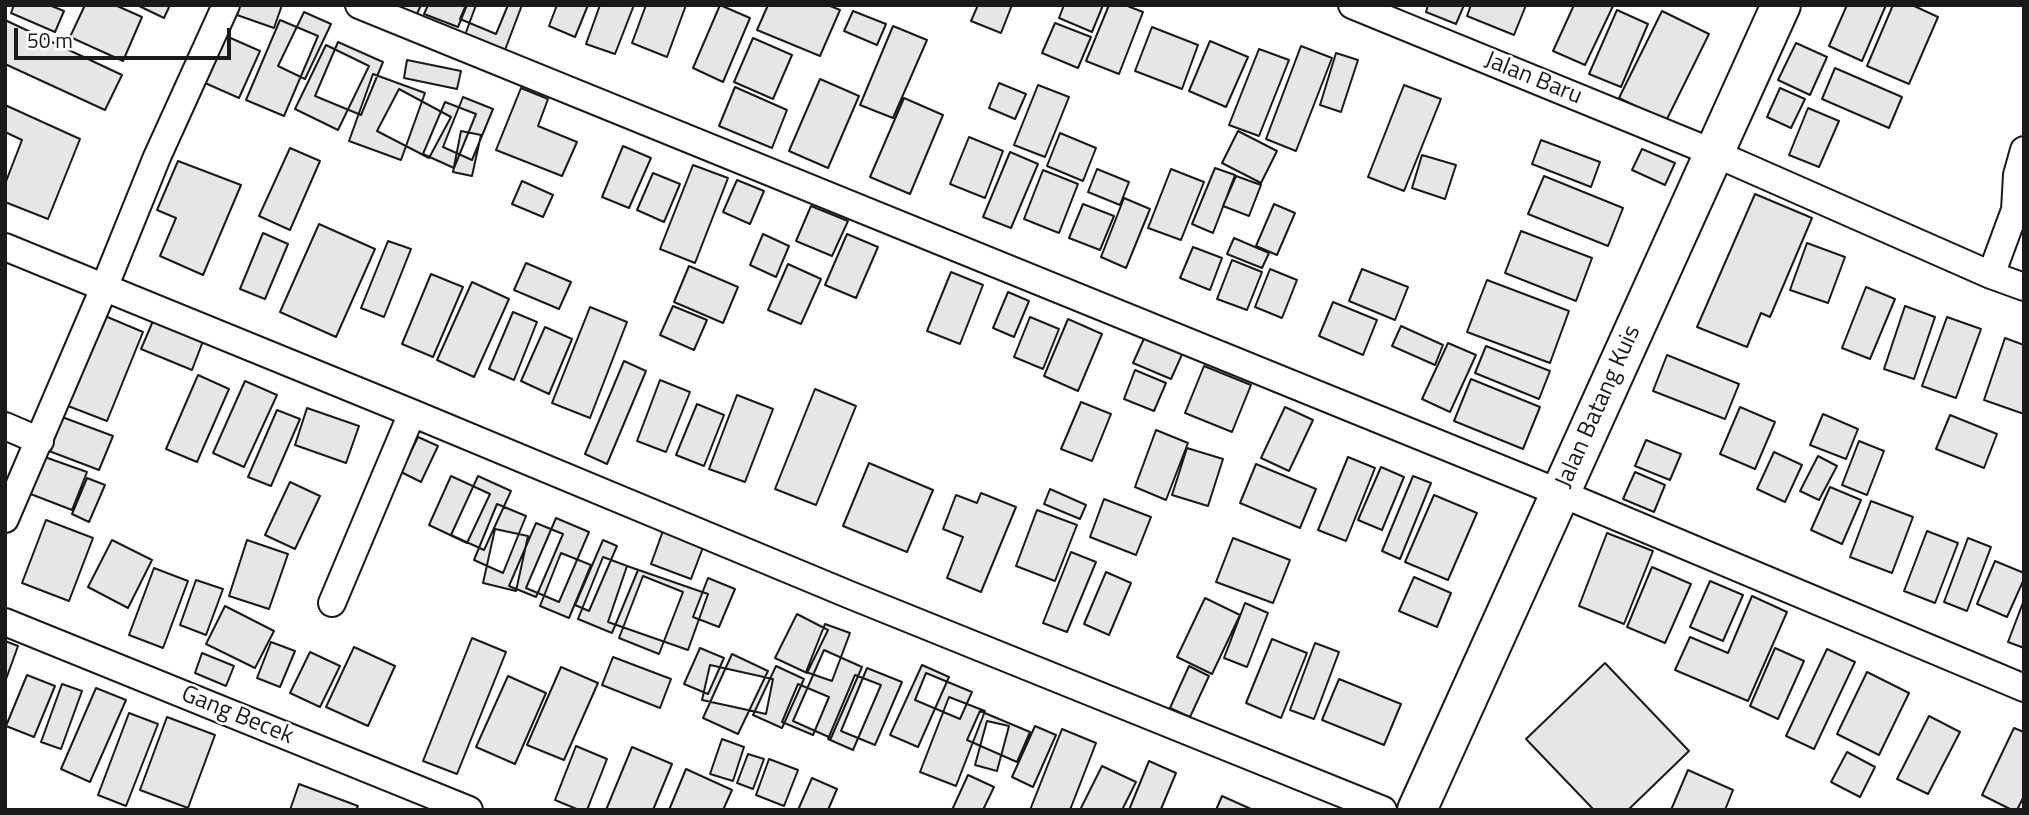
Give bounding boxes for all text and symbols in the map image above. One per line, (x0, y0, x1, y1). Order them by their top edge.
scale bar (18, 14, 234, 58)
text: 50 m (27, 24, 73, 56)
street label: Jalan Baru (1480, 46, 1586, 112)
street label: Jalan Batang Kuis (1550, 321, 1648, 493)
street label: Gang Becek (177, 681, 297, 751)

